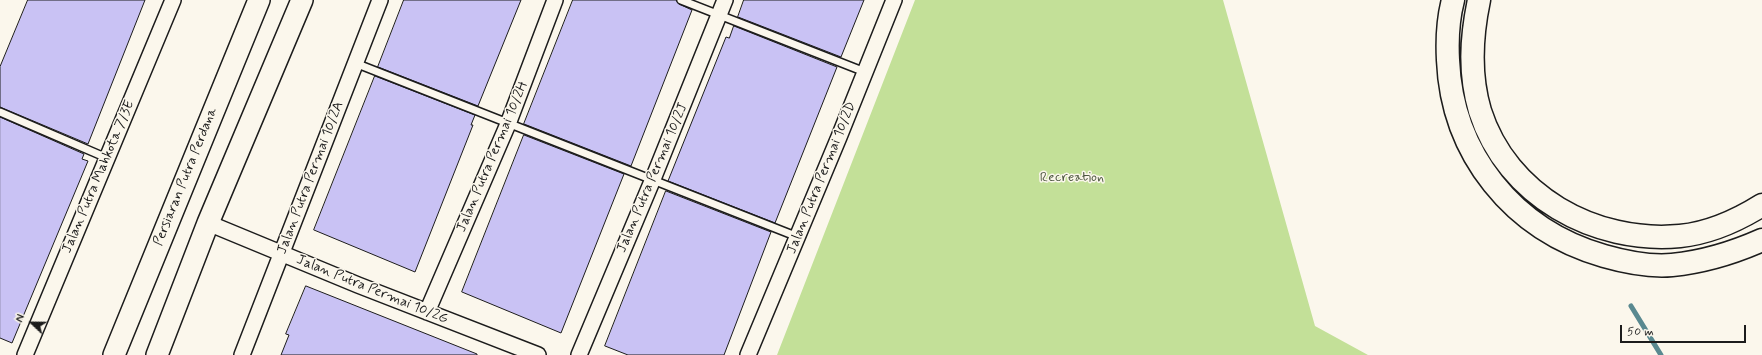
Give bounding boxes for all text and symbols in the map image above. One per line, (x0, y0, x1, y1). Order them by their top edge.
street label: Jalan Putra Permai 10/2H (454, 79, 532, 235)
street label: Jalan Putra Mahkota 7/3E (59, 98, 139, 256)
street label: Jalan Putra Permai 10/2A (274, 99, 348, 257)
street label: Jalan Putra Permai 10/2D (784, 99, 860, 257)
street label: Jalan Putra Permai 10/2J (614, 101, 692, 255)
street label: Persiaran Putra Perdana (151, 106, 221, 248)
park label: Recreation (1040, 170, 1104, 186)
street label: Jalan Putra Permai 10/2G (294, 252, 450, 328)
north arrow (12, 303, 52, 343)
text: N (13, 312, 29, 325)
scale bar (1622, 317, 1748, 343)
text: 50 m (1627, 324, 1654, 340)

